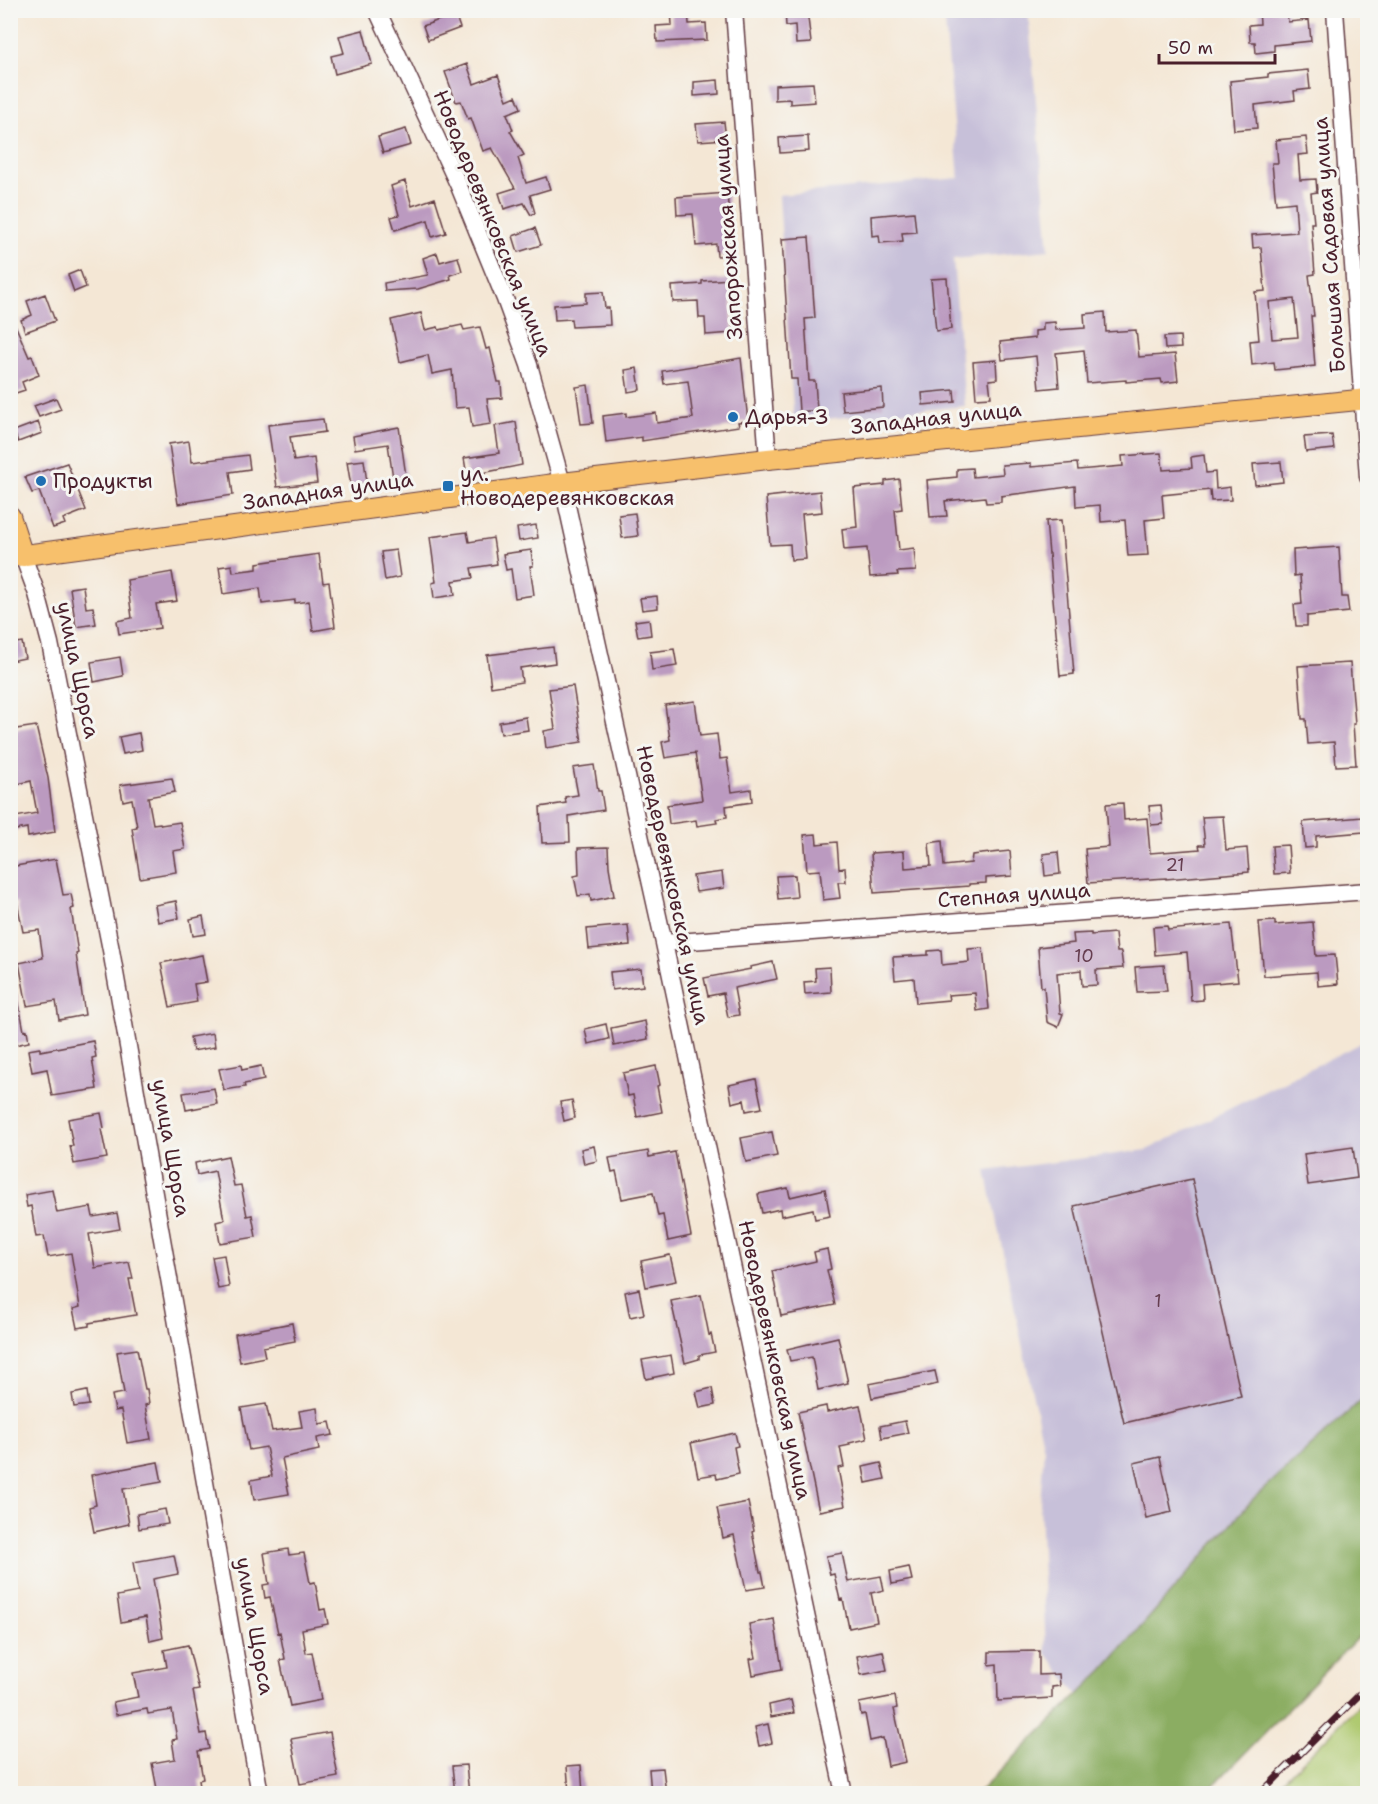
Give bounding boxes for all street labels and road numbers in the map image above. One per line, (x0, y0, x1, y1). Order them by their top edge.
street label: Новодеревянковская улица (427, 86, 559, 360)
street label: Большая Садовая улица (1306, 116, 1352, 374)
street label: Запорожская улица (707, 133, 749, 341)
street label: Западная улица (849, 395, 1023, 441)
street label: Западная улица (241, 465, 415, 517)
street label: улица Щорса (50, 599, 106, 741)
street label: Новодеревянковская улица (630, 743, 716, 1027)
street label: Степная улица (937, 876, 1091, 914)
street label: улица Щорса (145, 1077, 197, 1219)
street label: Новодеревянковская улица (732, 1218, 818, 1502)
street label: улица Щорса (229, 1555, 281, 1697)

